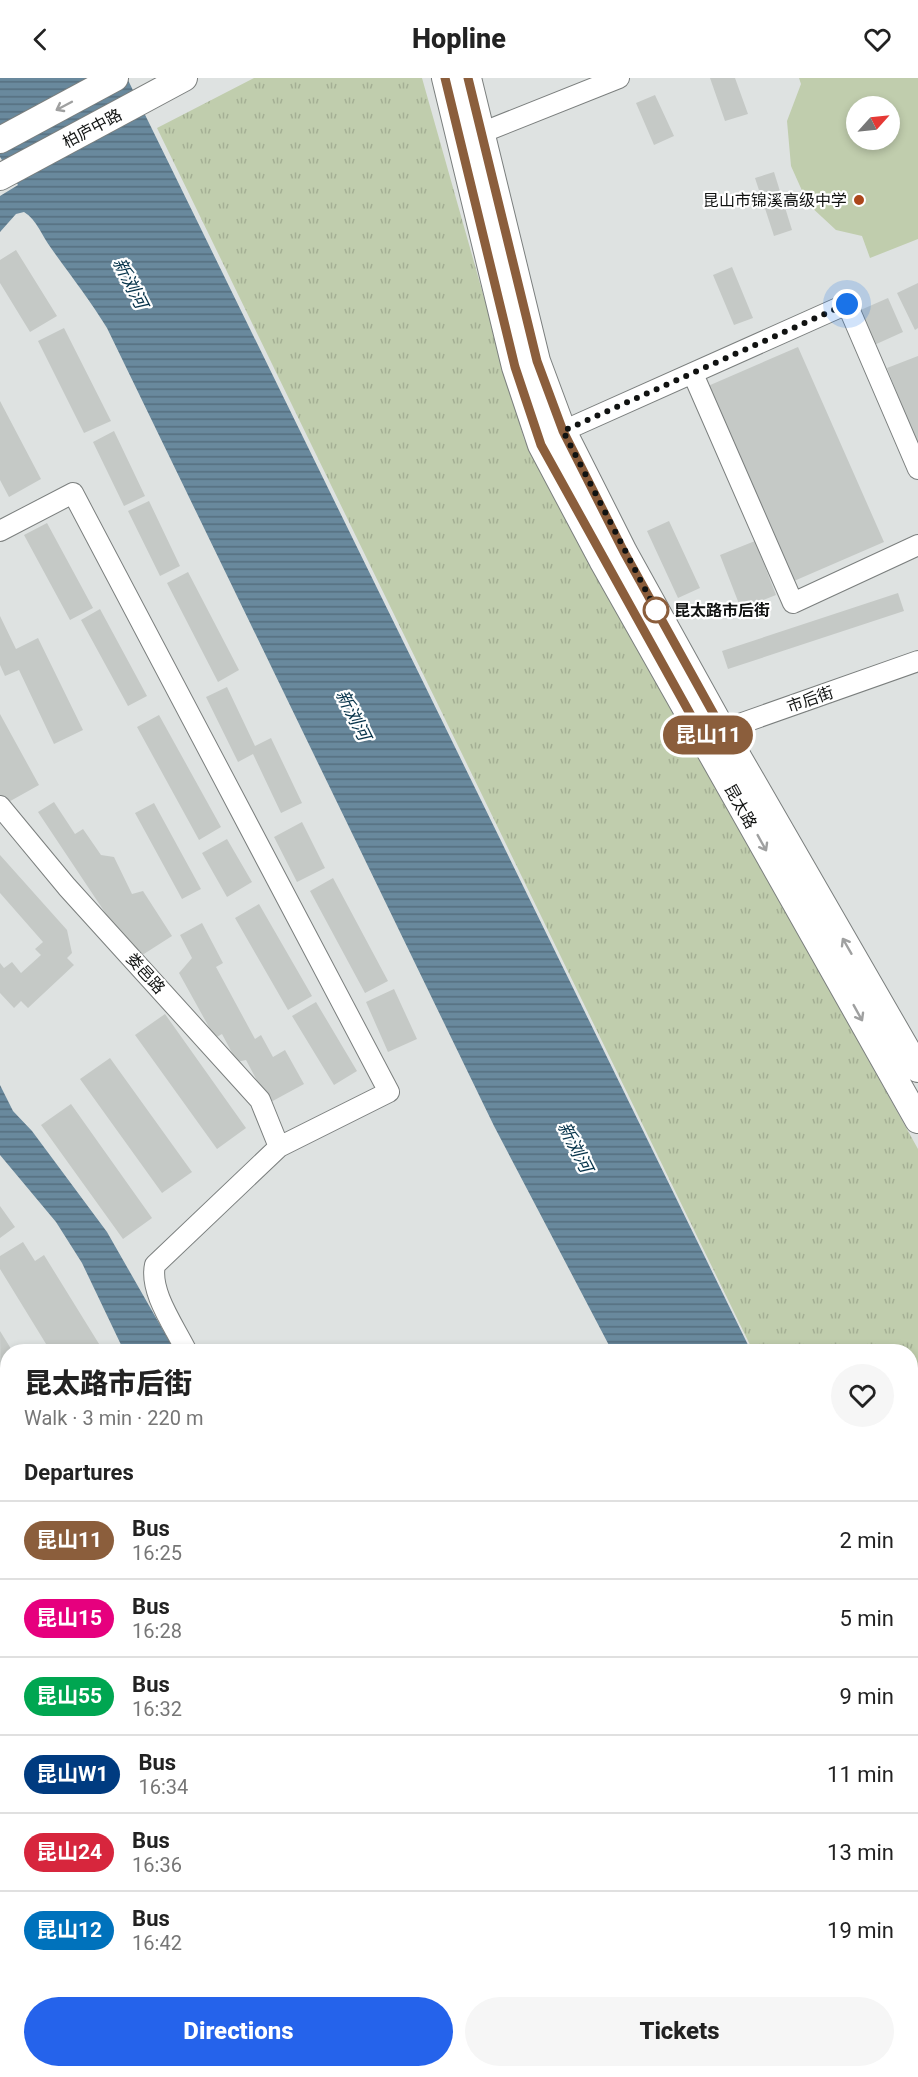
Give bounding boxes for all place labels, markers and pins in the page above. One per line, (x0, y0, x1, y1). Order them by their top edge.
place label: 昆山市锦溪高级中学 (703, 191, 847, 210)
marker: 昆山市锦溪高级中学 (852, 193, 866, 207)
marker: 昆太路市后街 (643, 597, 669, 623)
place label: 昆太路市后街 (674, 601, 770, 620)

